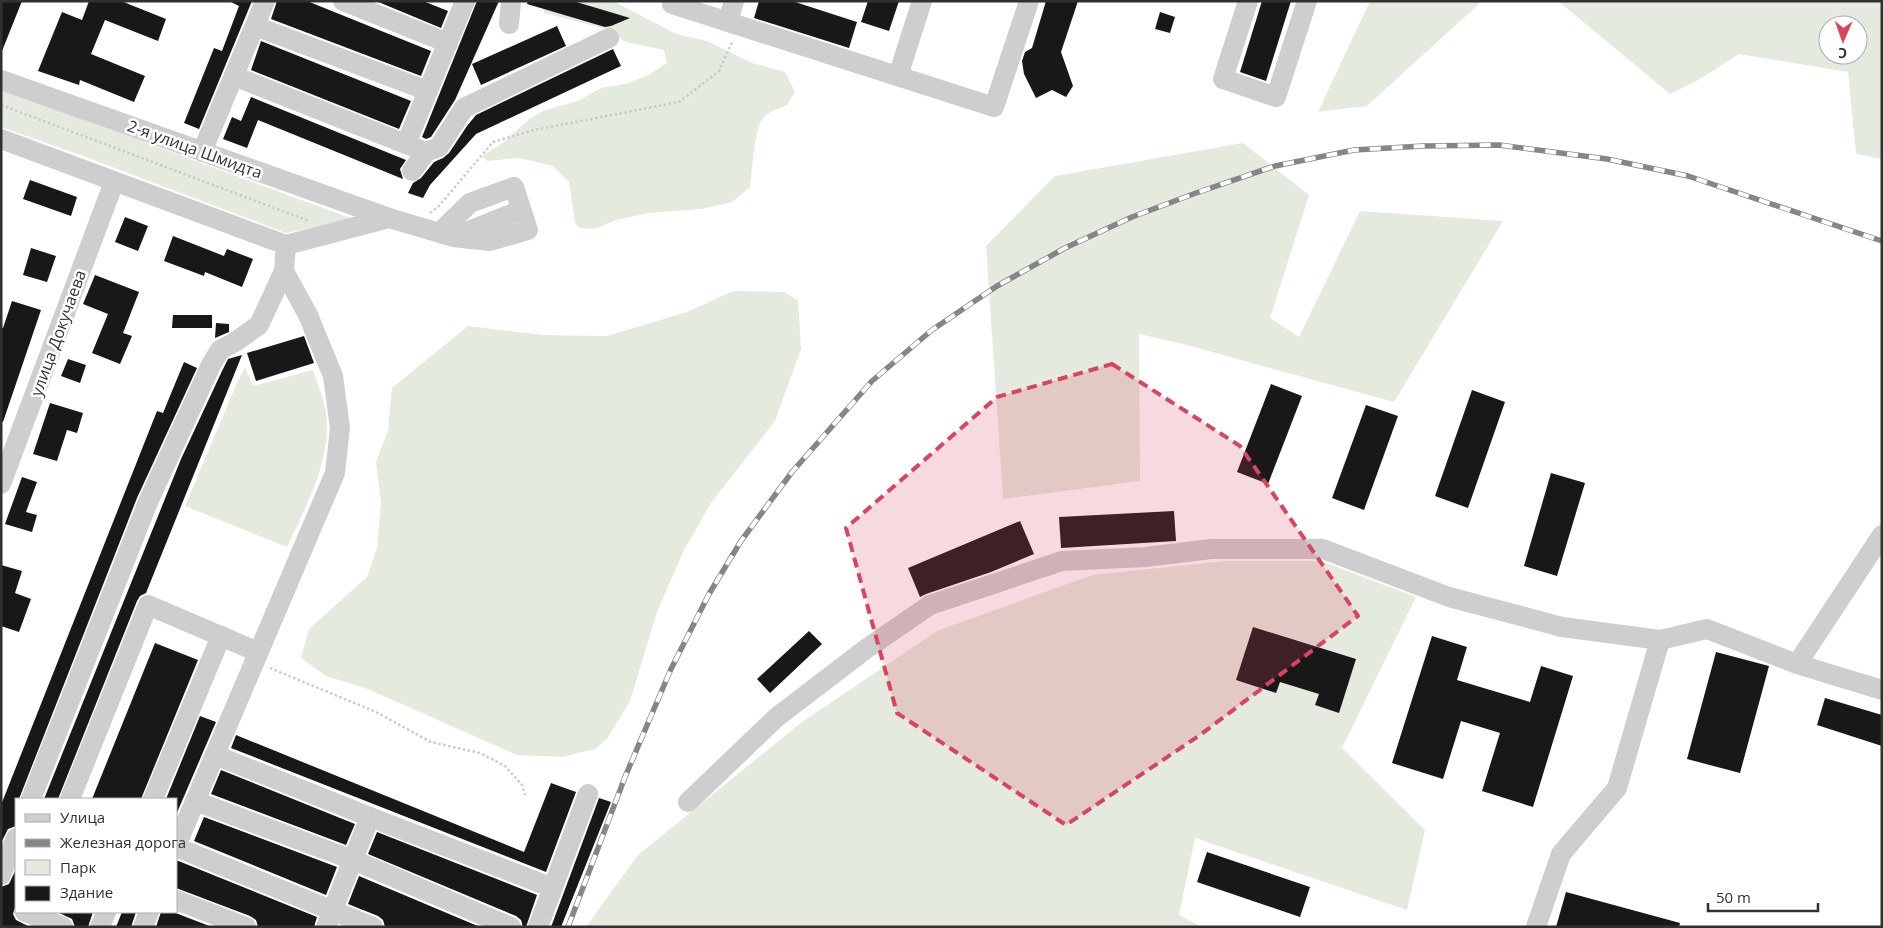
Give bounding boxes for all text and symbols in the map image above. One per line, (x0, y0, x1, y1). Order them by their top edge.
north arrow (1818, 15, 1868, 65)
text: С (1838, 44, 1847, 63)
street label: 2-я улица Шмидта (125, 114, 265, 184)
street label: улица Докучаева (25, 267, 91, 399)
legend (15, 798, 178, 913)
text: Улица (60, 807, 105, 827)
text: Железная дорога (60, 832, 186, 852)
text: Парк (60, 857, 96, 877)
scale bar (1708, 880, 1818, 912)
text: Здание (60, 882, 113, 902)
text: 50 m (1716, 887, 1751, 907)

